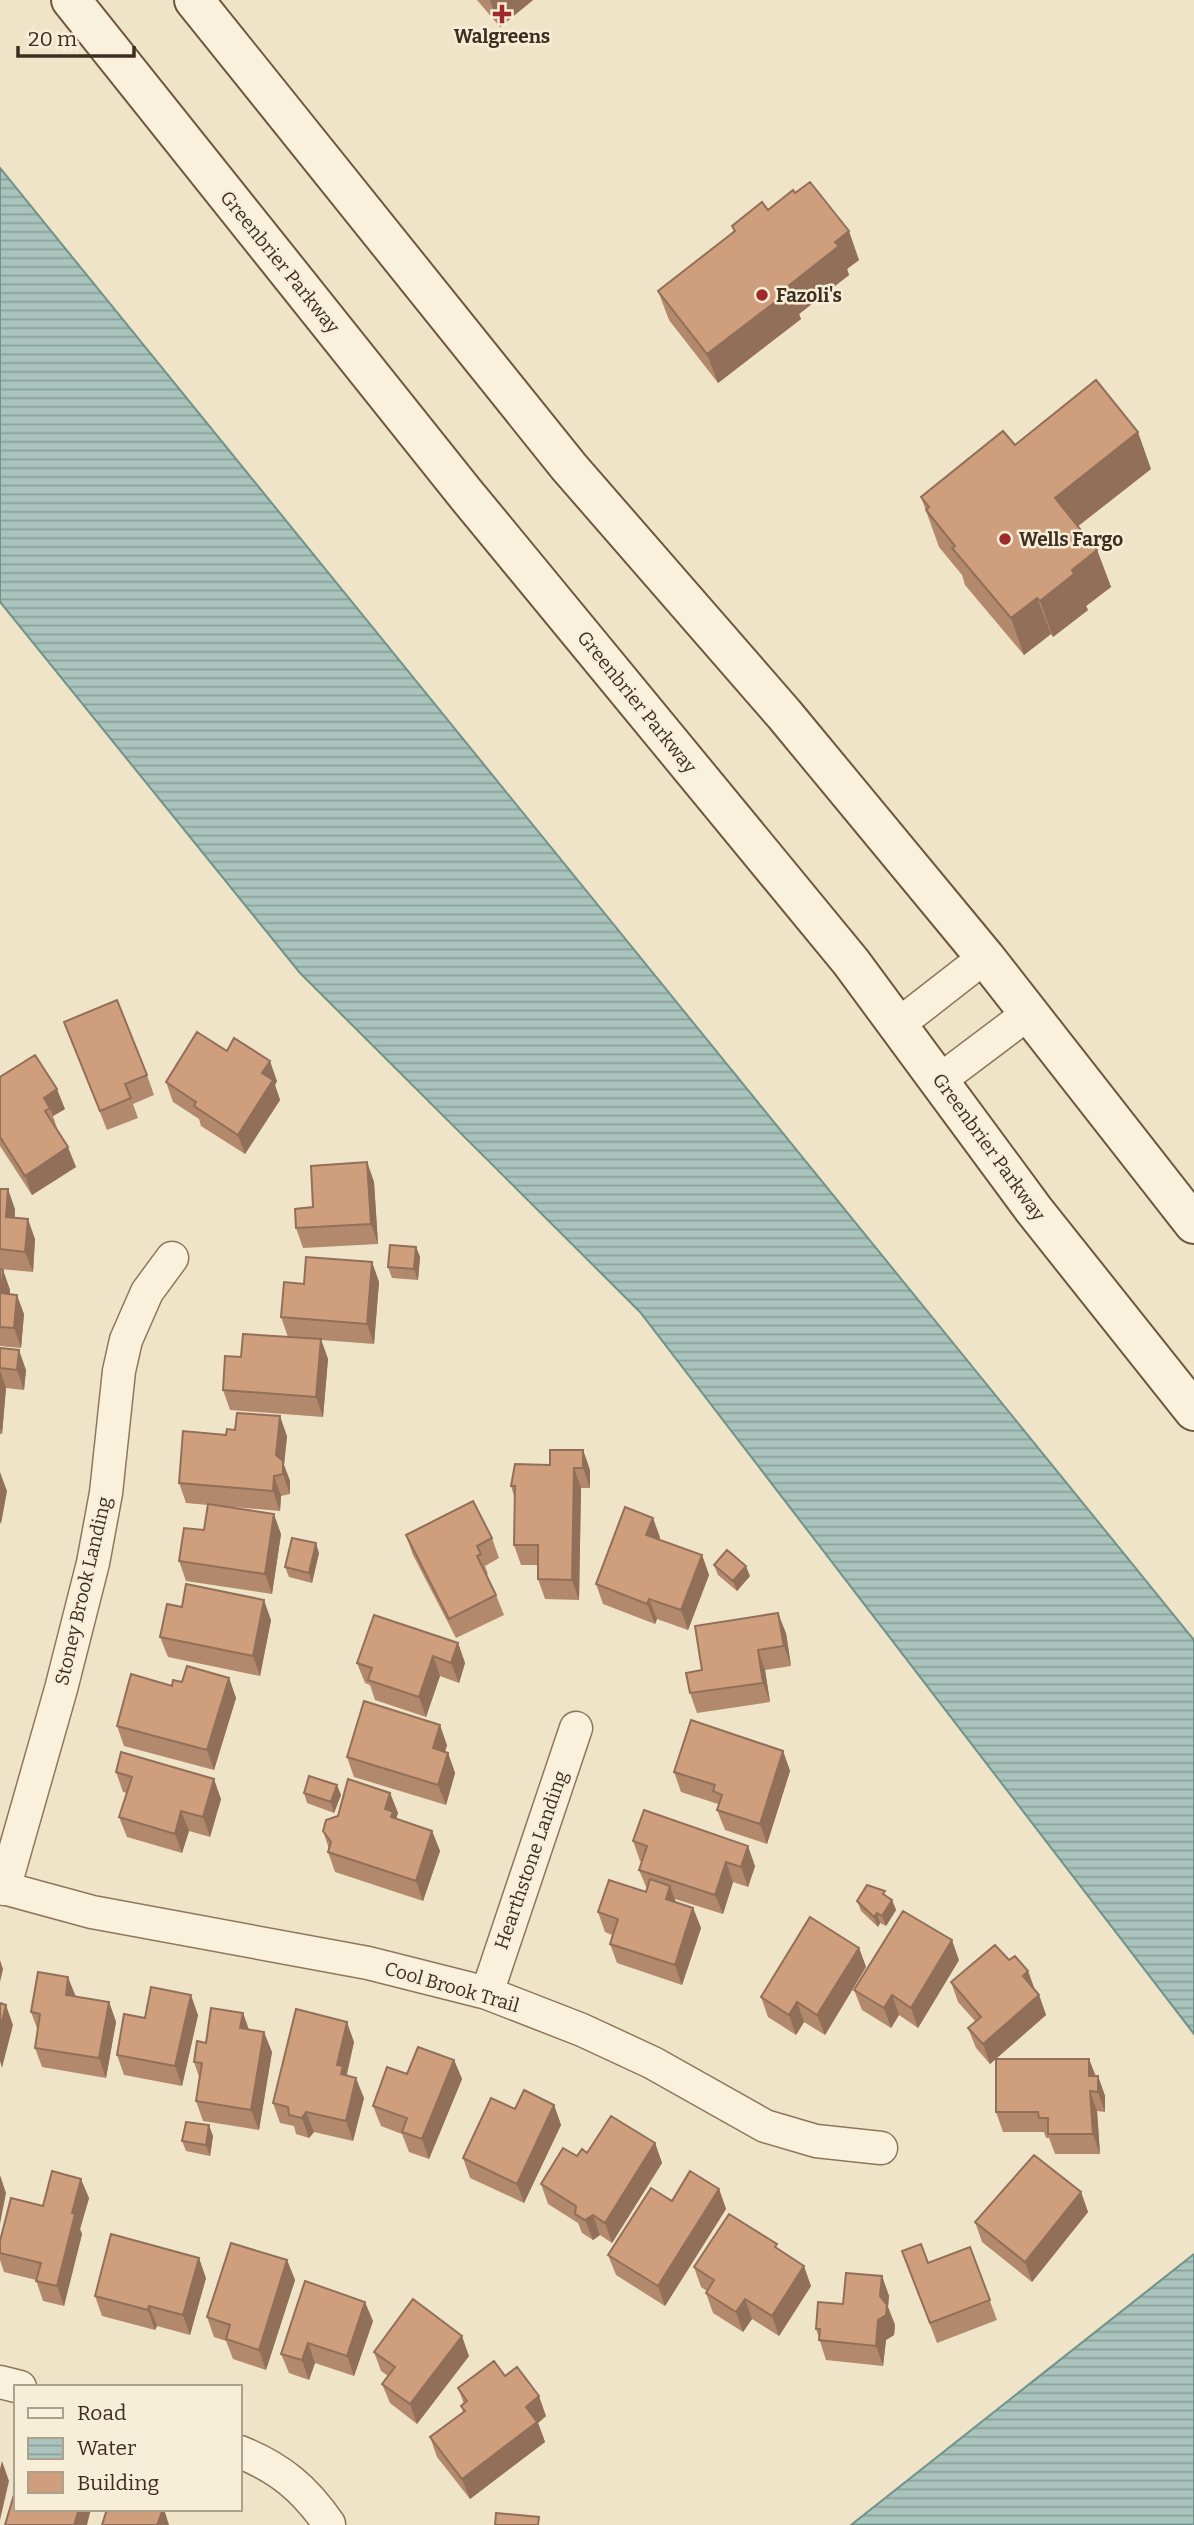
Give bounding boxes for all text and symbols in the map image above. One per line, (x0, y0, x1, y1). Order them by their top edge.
marker: Walgreens (494, 6, 510, 22)
scale bar (18, 14, 133, 58)
place label: Walgreens (454, 25, 550, 48)
text: 20 m (28, 26, 77, 52)
street label: Greenbrier Parkway (215, 186, 345, 339)
place label: Fazoli's (776, 284, 842, 307)
marker: Fazoli's (754, 287, 770, 303)
place label: Wells Fargo (1019, 528, 1123, 551)
marker: Wells Fargo (997, 531, 1013, 547)
street label: Greenbrier Parkway (572, 626, 702, 779)
street label: Greenbrier Parkway (928, 1069, 1051, 1226)
street label: Stoney Brook Landing (50, 1494, 116, 1688)
street label: Hearthstone Landing (490, 1767, 573, 1952)
street label: Cool Brook Trail (382, 1957, 522, 2017)
legend (14, 2385, 242, 2511)
text: Road (77, 2400, 126, 2426)
text: Water (77, 2435, 136, 2461)
text: Building (77, 2470, 160, 2496)

